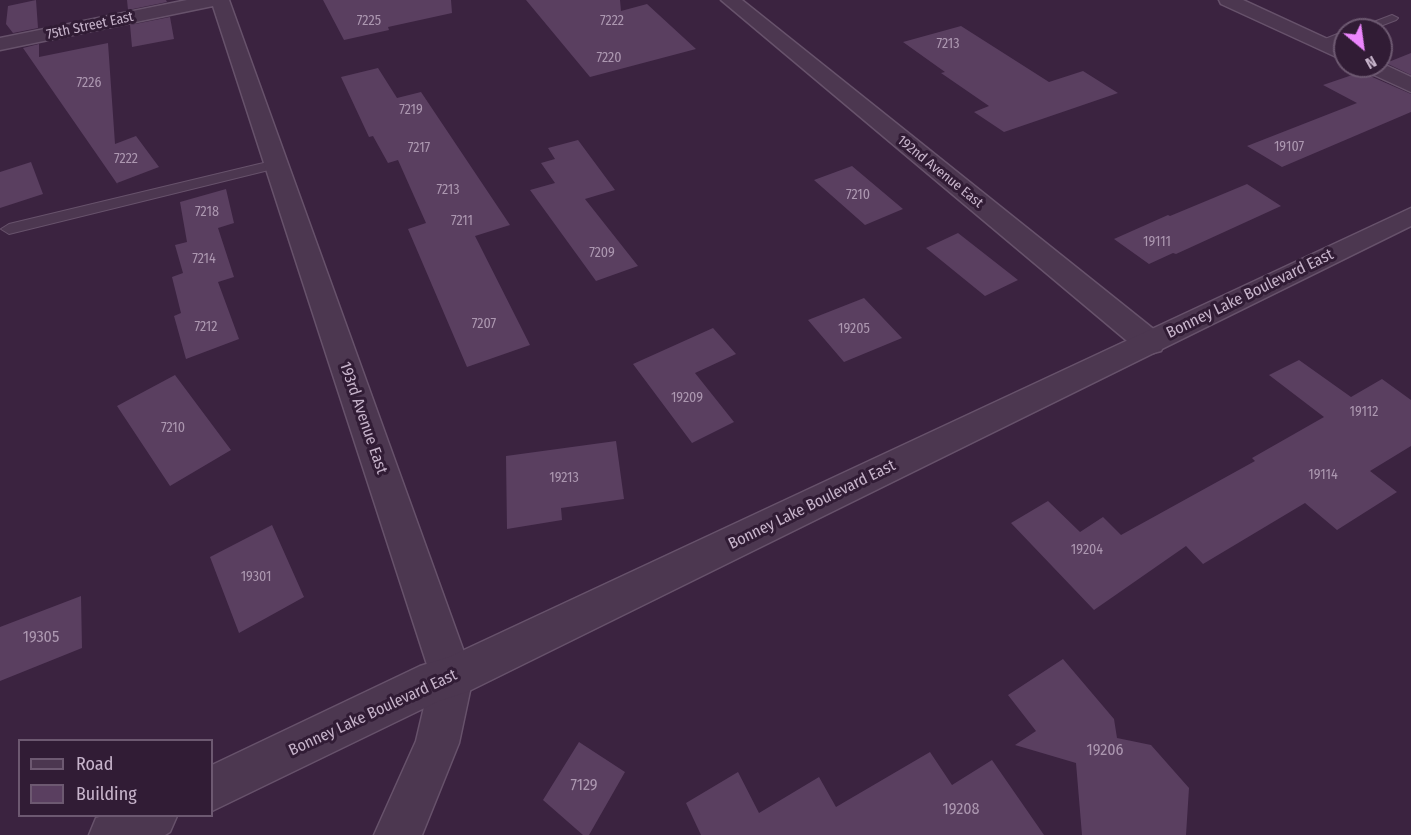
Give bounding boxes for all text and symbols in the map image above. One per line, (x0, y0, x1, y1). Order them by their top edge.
street label: 75th Street East (45, 9, 135, 43)
house number: 7225 (357, 13, 381, 29)
house number: 7222 (600, 13, 624, 29)
north arrow (1333, 18, 1393, 78)
house number: 7213 (936, 36, 960, 52)
house number: 7220 (596, 50, 622, 66)
text: N (1362, 52, 1380, 73)
house number: 7226 (77, 75, 101, 91)
house number: 7219 (399, 102, 423, 118)
street label: 192nd Avenue East (894, 132, 986, 212)
house number: 19107 (1274, 139, 1304, 155)
house number: 7217 (408, 140, 430, 156)
house number: 7222 (114, 151, 138, 167)
house number: 7213 (436, 182, 460, 198)
house number: 7210 (846, 187, 870, 203)
house number: 7218 (195, 204, 219, 220)
house number: 7211 (451, 213, 473, 229)
house number: 19111 (1143, 234, 1171, 250)
house number: 7209 (589, 245, 615, 261)
street label: Bonney Lake Boulevard East (1163, 245, 1337, 343)
house number: 7214 (192, 251, 216, 267)
house number: 7207 (472, 316, 496, 332)
house number: 7212 (194, 319, 218, 335)
house number: 19205 (838, 321, 870, 337)
street label: 193rd Avenue East (335, 359, 391, 477)
house number: 19209 (671, 390, 703, 406)
house number: 19112 (1350, 404, 1378, 420)
house number: 7210 (161, 420, 185, 436)
street label: Bonney Lake Boulevard East (725, 456, 899, 554)
house number: 19114 (1308, 467, 1338, 483)
house number: 19213 (549, 470, 579, 486)
house number: 19204 (1071, 542, 1103, 558)
house number: 19301 (241, 569, 271, 585)
house number: 19305 (23, 628, 59, 648)
street label: Bonney Lake Boulevard East (286, 666, 460, 760)
legend (18, 739, 213, 817)
house number: 19206 (1086, 741, 1124, 761)
text: Road (76, 753, 113, 775)
house number: 7129 (570, 776, 598, 796)
text: Building (76, 783, 137, 805)
house number: 19208 (942, 800, 980, 820)

